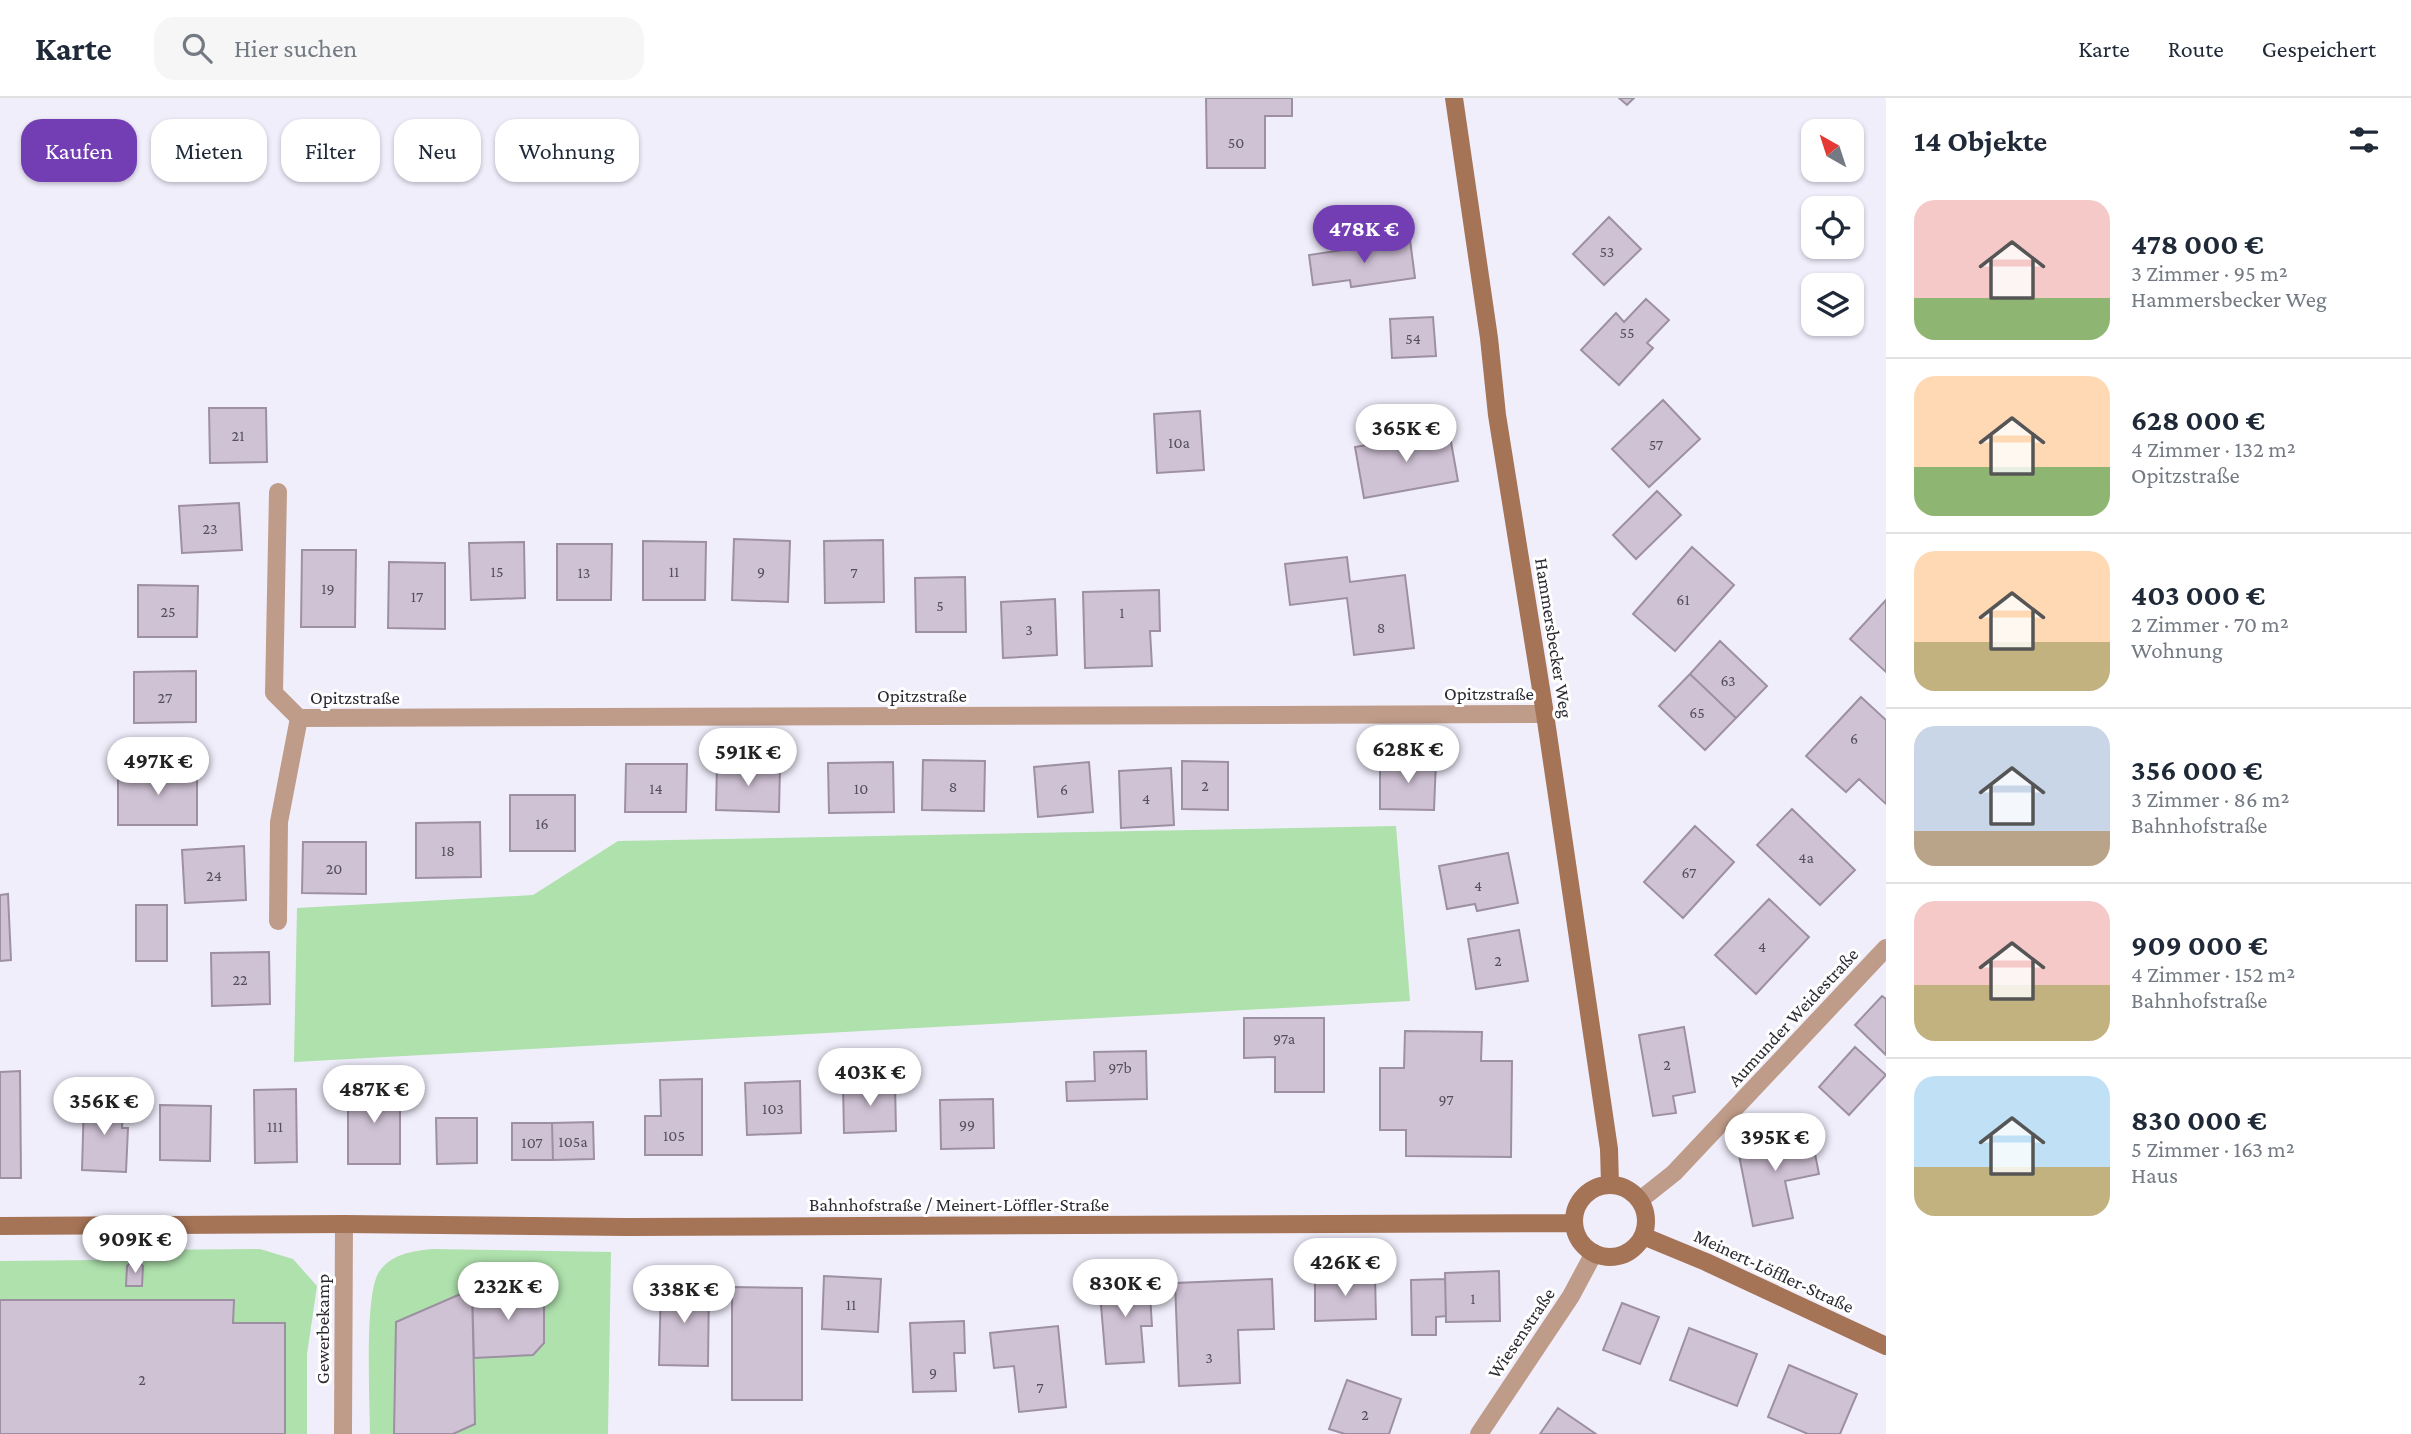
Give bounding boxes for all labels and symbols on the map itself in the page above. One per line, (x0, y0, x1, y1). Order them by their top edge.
north arrow (1801, 119, 1864, 182)
house number: 50 (1228, 134, 1244, 151)
pin: 478K € (1307, 206, 1421, 265)
house number: 53 (1600, 243, 1614, 260)
house number: 55 (1620, 324, 1634, 341)
house number: 54 (1405, 330, 1421, 347)
pin: 365K € (1349, 404, 1463, 464)
house number: 21 (232, 427, 244, 444)
house number: 10a (1168, 434, 1190, 451)
house number: 57 (1649, 436, 1664, 453)
house number: 23 (202, 520, 218, 537)
street label: Hammersbecker Weg (1531, 556, 1577, 720)
house number: 15 (491, 563, 503, 580)
house number: 11 (669, 563, 679, 580)
house number: 9 (757, 563, 765, 580)
house number: 13 (578, 564, 590, 581)
house number: 7 (850, 564, 858, 581)
house number: 19 (321, 580, 335, 597)
house number: 17 (411, 588, 424, 605)
house number: 61 (1676, 591, 1690, 608)
house number: 5 (936, 597, 944, 614)
house number: 25 (160, 603, 176, 620)
house number: 1 (1119, 604, 1125, 621)
house number: 8 (1377, 619, 1385, 636)
house number: 3 (1025, 621, 1033, 638)
house number: 63 (1720, 672, 1736, 689)
street label: Opitzstraße (1444, 683, 1534, 704)
street label: Opitzstraße (877, 685, 967, 706)
street label: Opitzstraße (310, 687, 400, 708)
house number: 27 (158, 689, 173, 706)
house number: 65 (1689, 704, 1705, 721)
pin: 628K € (1351, 726, 1465, 785)
pin: 591K € (691, 728, 805, 788)
house number: 6 (1850, 730, 1858, 747)
pin: 497K € (101, 738, 215, 797)
house number: 2 (1201, 777, 1209, 794)
house number: 8 (949, 778, 957, 795)
house number: 14 (649, 780, 663, 797)
house number: 10 (854, 780, 868, 797)
house number: 6 (1060, 781, 1068, 798)
house number: 4 (1142, 790, 1150, 807)
house number: 16 (535, 815, 549, 832)
house number: 18 (441, 842, 455, 859)
house number: 4a (1798, 849, 1814, 866)
house number: 20 (326, 860, 342, 877)
house number: 67 (1682, 864, 1697, 881)
house number: 24 (206, 867, 222, 884)
house number: 4 (1474, 877, 1482, 894)
house number: 4 (1758, 938, 1766, 955)
street label: Aumunder Weidestraße (1724, 944, 1862, 1090)
house number: 2 (1494, 952, 1502, 969)
house number: 22 (232, 971, 248, 988)
house number: 97a (1273, 1030, 1296, 1047)
pin: 403K € (813, 1048, 927, 1108)
house number: 2 (1663, 1056, 1671, 1073)
house number: 97b (1108, 1059, 1132, 1076)
pin: 487K € (317, 1066, 431, 1125)
pin: 356K € (47, 1077, 161, 1137)
house number: 97 (1438, 1091, 1454, 1108)
house number: 103 (762, 1100, 784, 1117)
pin: 395K € (1718, 1114, 1832, 1173)
house number: 99 (959, 1116, 975, 1133)
house number: 111 (267, 1118, 283, 1135)
house number: 105 (663, 1127, 685, 1144)
house number: 105a (558, 1133, 588, 1150)
house number: 107 (521, 1134, 543, 1151)
street label: Bahnhofstraße / Meinert-Löffler-Straße (809, 1194, 1109, 1215)
pin: 909K € (78, 1216, 192, 1275)
street label: Meinert-Löffler-Straße (1691, 1225, 1857, 1317)
pin: 426K € (1288, 1238, 1402, 1298)
pin: 830K € (1068, 1260, 1182, 1319)
pin: 232K € (451, 1262, 565, 1322)
pin: 338K € (627, 1266, 741, 1325)
street label: Gewerbekamp (312, 1274, 333, 1384)
street label: Wiesenstraße (1483, 1284, 1559, 1382)
house number: 1 (1470, 1290, 1476, 1307)
house number: 11 (846, 1296, 856, 1313)
house number: 3 (1205, 1349, 1213, 1366)
house number: 9 (929, 1364, 937, 1381)
house number: 2 (138, 1371, 146, 1388)
house number: 7 (1036, 1379, 1044, 1396)
house number: 2 (1361, 1406, 1369, 1423)

